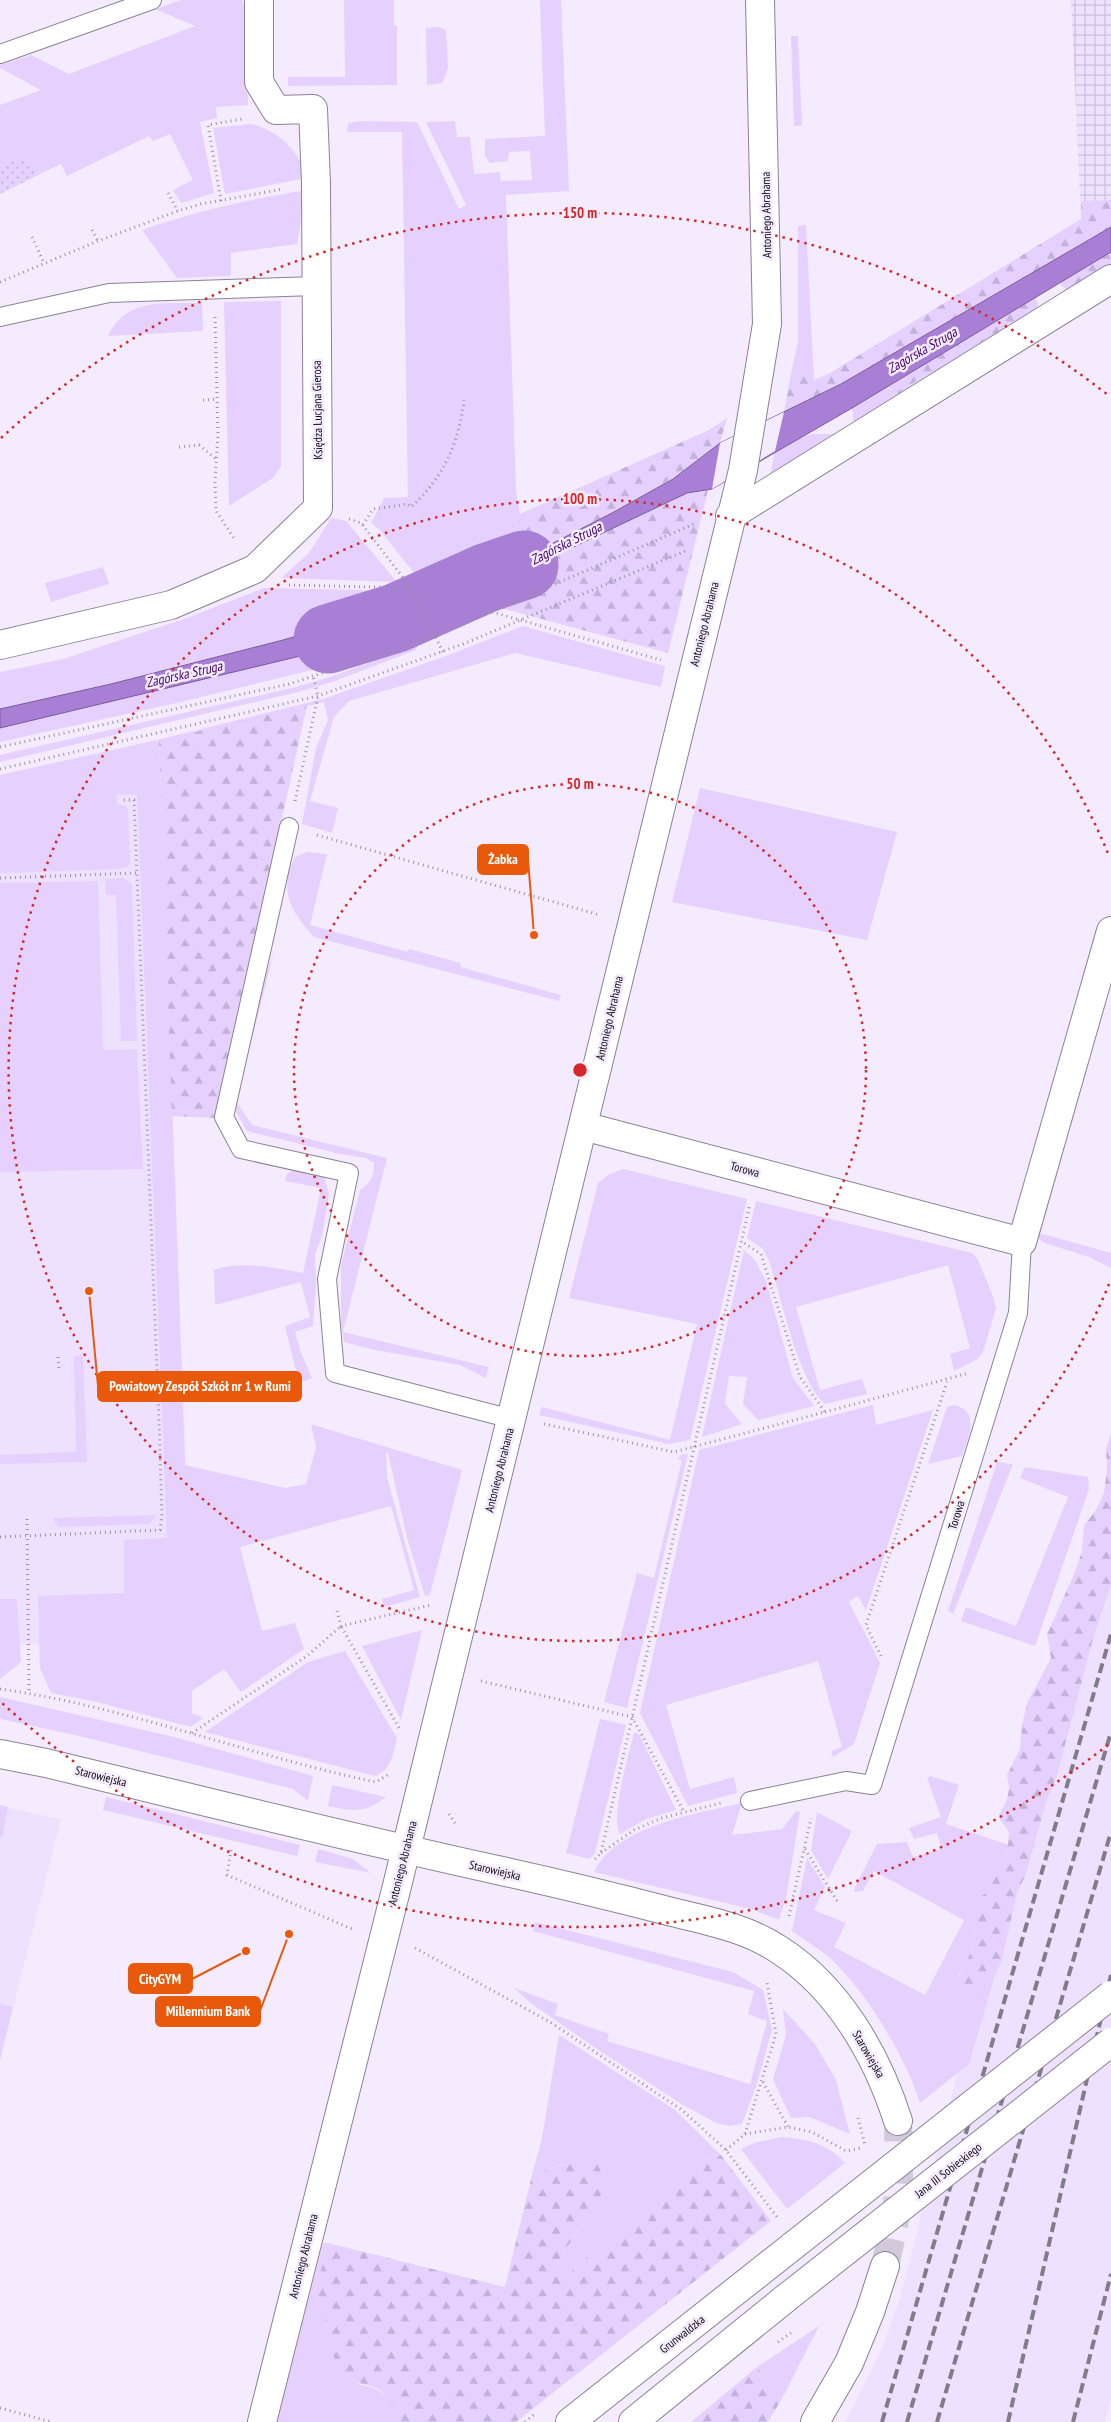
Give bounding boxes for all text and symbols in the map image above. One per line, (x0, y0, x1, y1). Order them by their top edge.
street label: Antoniego Abrahama (758, 172, 774, 258)
text: 150 m (563, 203, 597, 222)
water label: Zagórska Struga (884, 322, 961, 377)
street label: Księdza Lucjana Gierosa (309, 360, 325, 460)
text: 100 m (563, 489, 597, 508)
water label: Zagórska Struga (527, 517, 606, 569)
street label: Antoniego Abrahama (686, 580, 722, 668)
water label: Zagórska Struga (144, 656, 225, 691)
text: 50 m (566, 774, 594, 793)
callout: Żabka (478, 845, 528, 874)
text: Żabka (488, 850, 518, 868)
street label: Antoniego Abrahama (592, 974, 626, 1062)
centre of rings (571, 1061, 589, 1079)
street label: Torowa (729, 1158, 761, 1180)
callout: Powiatowy Zespół Szkół nr 1 w Rumi (98, 1372, 301, 1401)
text: Powiatowy Zespół Szkół nr 1 w Rumi (109, 1377, 291, 1395)
street label: Antoniego Abrahama (481, 1426, 517, 1514)
street label: Torowa (945, 1498, 968, 1531)
street label: Starowiejska (74, 1762, 128, 1790)
street label: Antoniego Abrahama (384, 1819, 420, 1907)
street label: Starowiejska (468, 1857, 522, 1883)
callout: CityGYM (129, 1964, 192, 1993)
text: CityGYM (139, 1970, 181, 1988)
callout: Millennium Bank (156, 1997, 260, 2026)
text: Millennium Bank (166, 2002, 250, 2020)
street label: Starowiejska (849, 2028, 889, 2081)
street label: Jana III Sobieskiego (911, 2139, 984, 2201)
street label: Antoniego Abrahama (285, 2212, 321, 2300)
street label: Grunwaldzka (656, 2312, 708, 2356)

